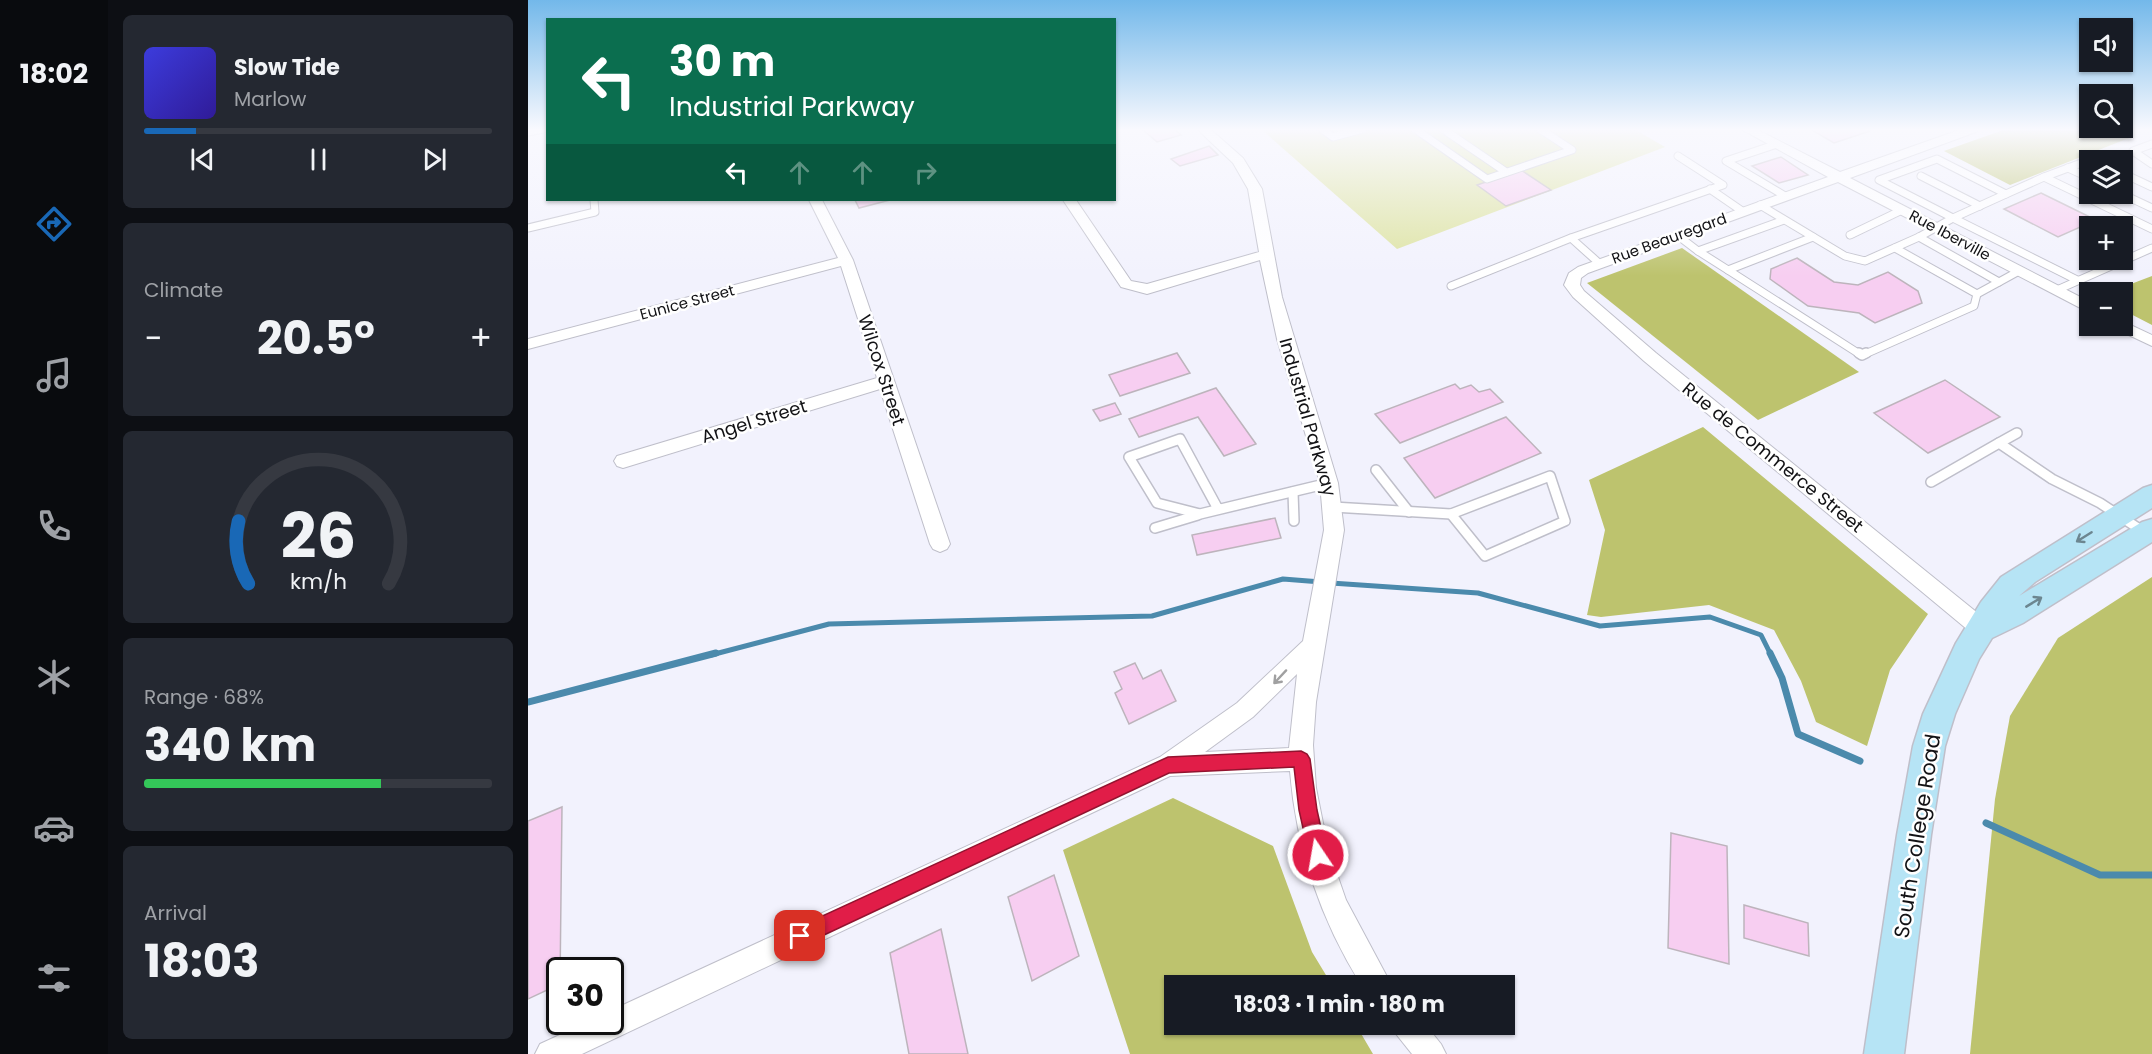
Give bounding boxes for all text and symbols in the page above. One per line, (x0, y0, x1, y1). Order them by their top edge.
map controls (2079, 18, 2133, 336)
button: sound (2079, 18, 2133, 72)
text: 30 m (669, 32, 775, 91)
icon: left (570, 42, 648, 120)
text: Slow Tide (234, 52, 340, 83)
text: 18:02 (20, 55, 88, 92)
button: search (2079, 84, 2133, 138)
text: Marlow (234, 85, 306, 113)
text: Industrial Parkway (669, 88, 915, 125)
icon: previous (186, 143, 219, 176)
icon: pause (302, 143, 335, 176)
icon: next (418, 143, 451, 176)
button: layers (2079, 150, 2133, 204)
icon: left (720, 156, 753, 189)
icon: ahead (783, 156, 816, 189)
icon: ahead (846, 156, 879, 189)
icon: right (909, 156, 942, 189)
icon: directions (33, 203, 75, 245)
street label: Rue Iberville (1906, 205, 1994, 265)
street label: Rue Beauregard (1608, 207, 1730, 269)
button: + (2079, 216, 2133, 270)
text: Climate (144, 276, 223, 304)
street label: Eunice Street (637, 279, 737, 325)
button: − (2079, 282, 2133, 336)
text: 20.5° (257, 307, 375, 370)
street label: Wilcox Street (852, 311, 912, 429)
text: − (144, 315, 162, 362)
text: + (469, 315, 492, 362)
street label: Industrial Parkway (1273, 335, 1343, 499)
icon: music (33, 354, 75, 396)
street label: Rue de Commerce Street (1677, 376, 1869, 538)
street label: Angel Street (698, 393, 810, 449)
text: 26 (280, 492, 356, 580)
icon: phone (33, 505, 75, 547)
one-way arrow (2076, 532, 2093, 544)
text: km/h (289, 566, 347, 597)
one-way arrow (2025, 596, 2042, 608)
icon: climate (33, 656, 75, 698)
one-way arrow (1273, 669, 1287, 684)
text: Range · 68% (144, 683, 264, 711)
text: 340 km (144, 714, 316, 777)
street label: South College Road (1887, 732, 1947, 940)
icon: car (33, 807, 75, 849)
position arrow (1286, 823, 1350, 887)
text: Arrival (144, 899, 207, 927)
pin (774, 910, 825, 961)
icon: arrive (783, 919, 816, 952)
text: 18:03 (144, 930, 259, 993)
icon: filters (33, 957, 75, 999)
speed limit sign: 30 (546, 957, 624, 1035)
text: 18:03 · 1 min · 180 m (1234, 989, 1445, 1020)

